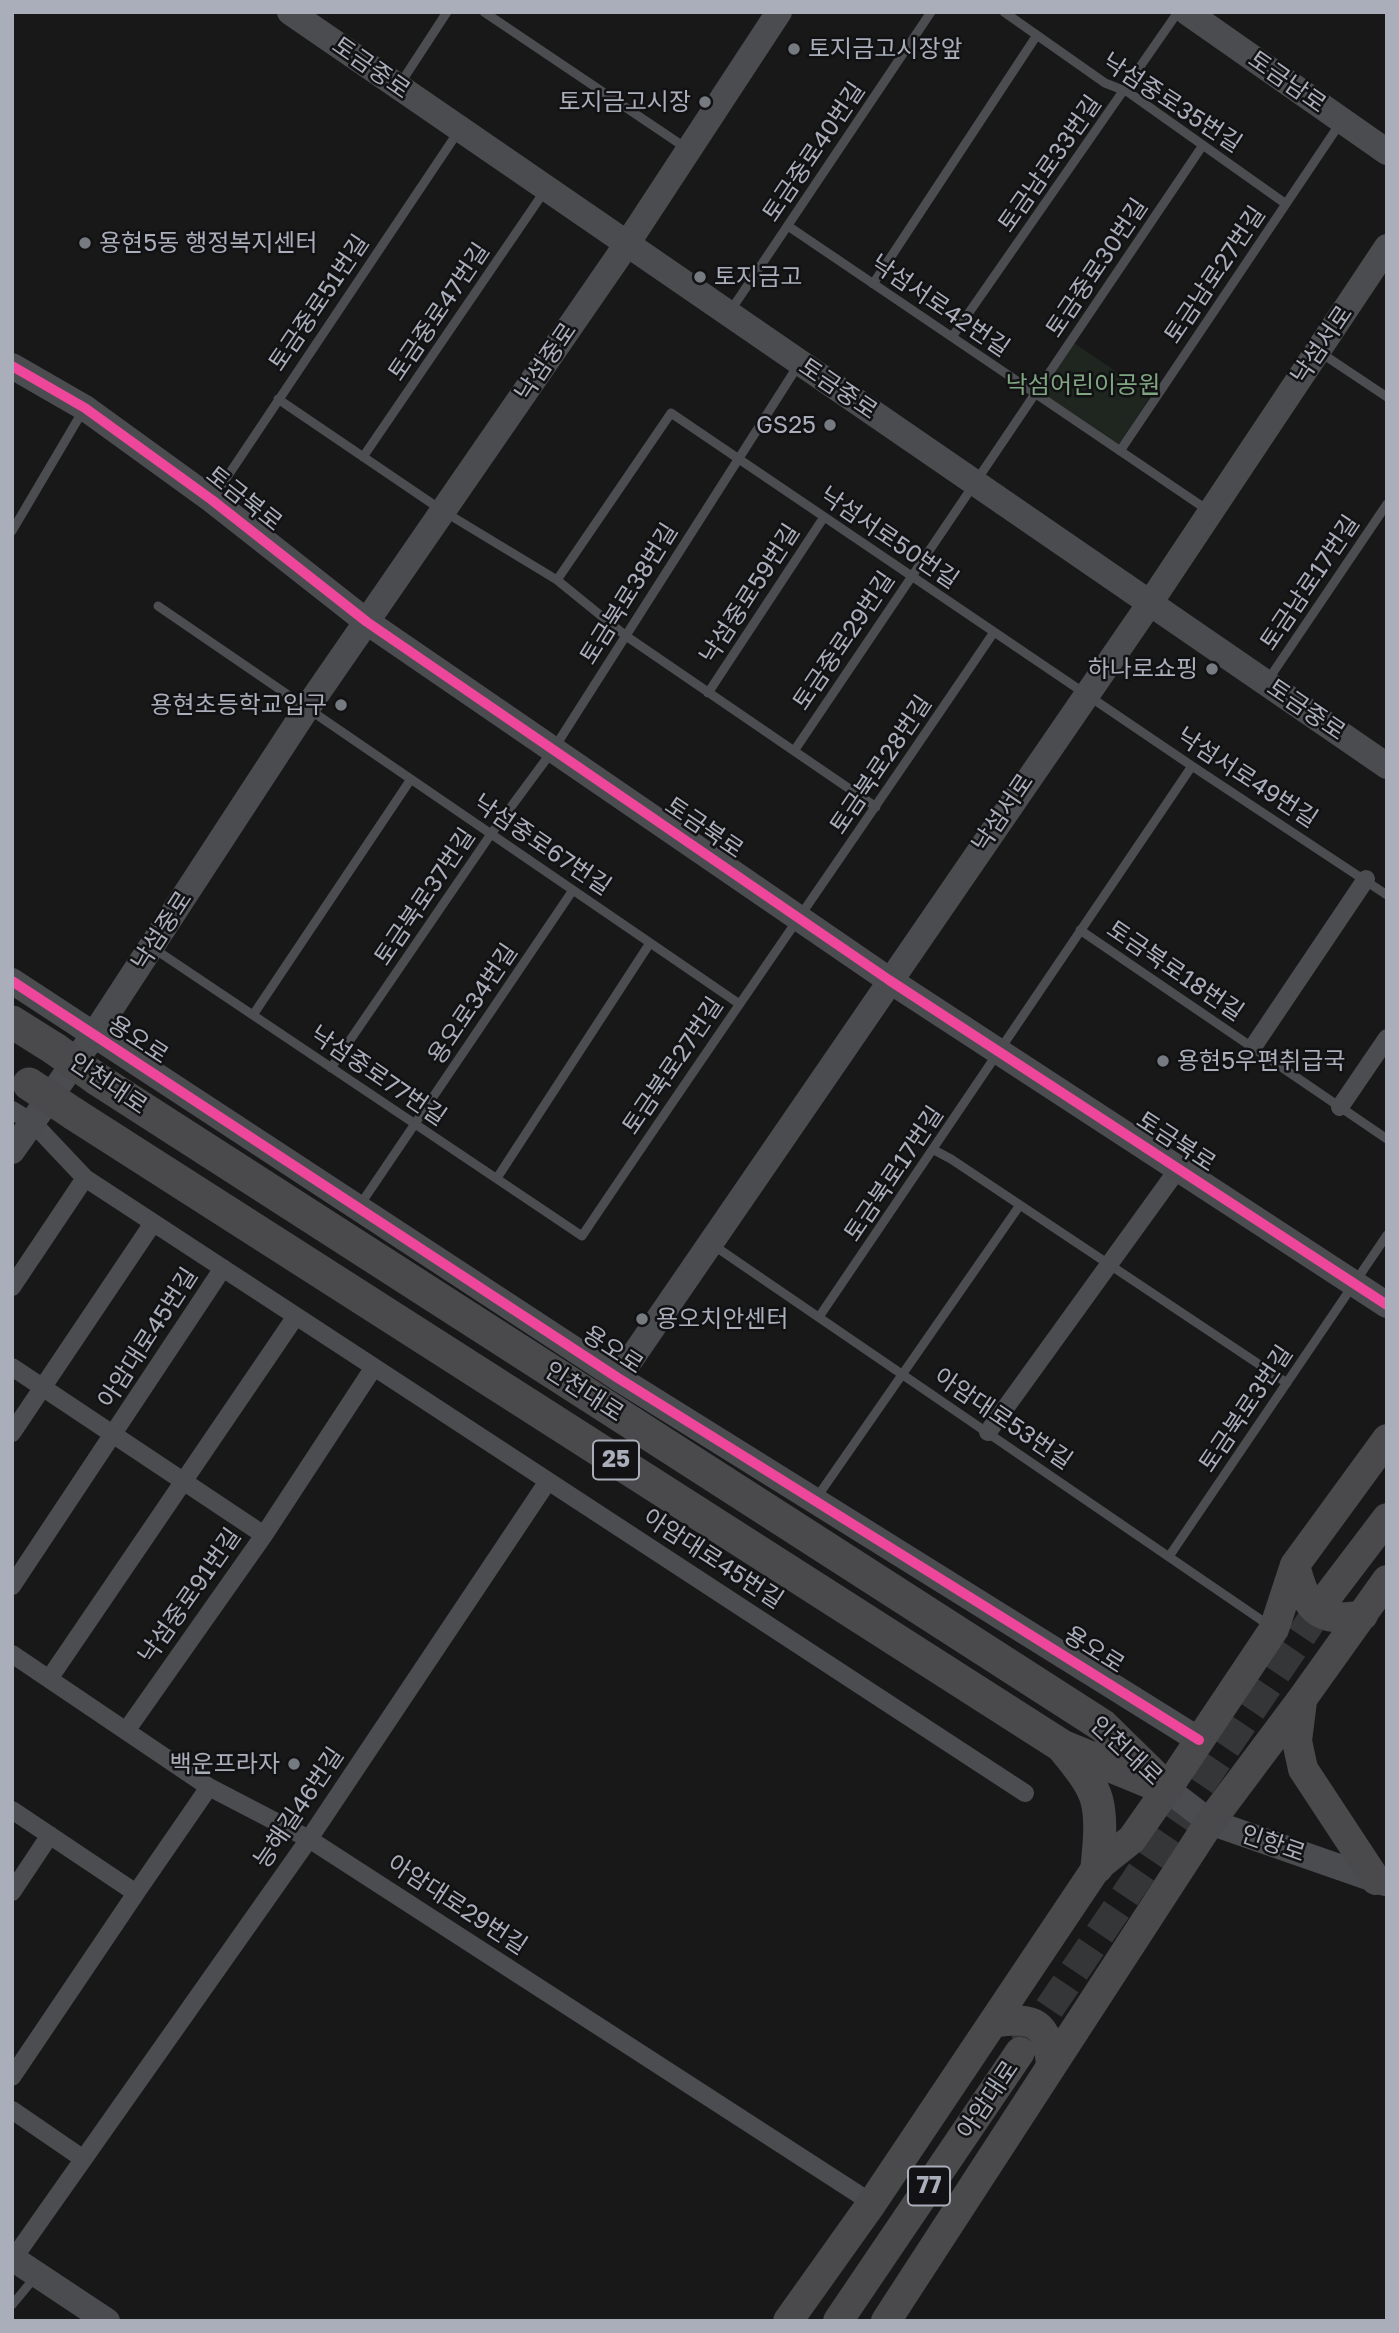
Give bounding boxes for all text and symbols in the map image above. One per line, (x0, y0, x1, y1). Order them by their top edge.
street label: 토금중로 (327, 31, 415, 105)
place label: 토지금고시장앞 (808, 35, 963, 63)
marker: 토지금고시장앞 (786, 41, 802, 57)
street label: 토금남로 (1243, 45, 1331, 119)
street label: 낙섬중로35번길 (1097, 47, 1247, 159)
street label: 토금중로40번길 (757, 77, 871, 227)
place label: 토지금고시장 (559, 88, 691, 116)
street label: 토금남로33번길 (992, 90, 1108, 238)
marker: 토지금고시장 (697, 94, 713, 110)
street label: 토금중로30번길 (1040, 193, 1154, 343)
street label: 토금남로27번길 (1159, 201, 1271, 349)
place label: 용현5동 행정복지센터 (99, 229, 318, 257)
street label: 토금중로51번길 (263, 229, 375, 377)
marker: 용현5동 행정복지센터 (77, 235, 93, 251)
street label: 토금중로47번길 (382, 238, 496, 386)
street label: 낙섬서로42번길 (865, 249, 1015, 363)
place label: 토지금고 (714, 263, 802, 291)
marker: 토지금고 (692, 269, 708, 285)
street label: 낙섬서로 (1285, 300, 1359, 390)
street label: 낙섬중로 (509, 317, 583, 407)
street label: 토금중로 (793, 352, 883, 426)
park label: 낙섬어린이공원 (1006, 371, 1160, 399)
place label: GS25 (756, 411, 816, 439)
marker: GS25 (822, 417, 838, 433)
street label: 토금북로 (200, 460, 288, 538)
street label: 낙섬서로50번길 (814, 481, 964, 595)
street label: 토금남로17번길 (1254, 510, 1366, 656)
street label: 토금북로38번길 (574, 518, 684, 670)
street label: 낙섬중로59번길 (694, 519, 806, 669)
street label: 토금중로29번길 (787, 566, 901, 716)
place label: 하나로쇼핑 (1088, 655, 1198, 683)
marker: 하나로쇼핑 (1204, 661, 1220, 677)
street label: 토금중로 (1261, 673, 1351, 747)
street label: 토금북로28번길 (824, 690, 938, 840)
place label: 용현초등학교입구 (150, 691, 327, 719)
marker: 용현초등학교입구 (333, 697, 349, 713)
street label: 낙섬서로49번길 (1171, 722, 1323, 834)
street label: 낙섬서로 (966, 768, 1040, 858)
street label: 낙섬중로67번길 (468, 788, 616, 902)
street label: 토금북로 (659, 791, 749, 865)
street label: 토금북로37번길 (369, 823, 481, 971)
street label: 낙섬중로 (126, 886, 198, 976)
street label: 토금북로18번길 (1101, 915, 1249, 1027)
street label: 용오로34번길 (422, 938, 524, 1070)
street label: 토금북로27번길 (617, 992, 729, 1140)
street label: 용오로 (102, 1010, 174, 1070)
street label: 낙섬중로77번길 (304, 1020, 452, 1132)
street label: 인천대로 (63, 1047, 153, 1121)
place label: 용현5우편취급국 (1177, 1047, 1345, 1075)
marker: 용현5우편취급국 (1155, 1053, 1171, 1069)
street label: 토금북로17번길 (838, 1101, 950, 1247)
street label: 토금북로 (1131, 1106, 1221, 1178)
street label: 아암대로45번길 (92, 1263, 204, 1413)
place label: 용오치안센터 (656, 1305, 788, 1333)
marker: 용오치안센터 (634, 1311, 650, 1327)
street label: 용오로 (577, 1320, 649, 1380)
street label: 토금북로3번길 (1193, 1340, 1299, 1478)
street label: 인천대로 (539, 1356, 629, 1428)
street label: 아암대로53번길 (928, 1362, 1078, 1476)
road number: 25 (593, 1441, 639, 1480)
street label: 아암대로45번길 (638, 1503, 788, 1615)
street label: 낙섬중로91번길 (133, 1523, 247, 1669)
street label: 용오로 (1058, 1620, 1130, 1680)
street label: 인천대로 (1084, 1710, 1168, 1792)
street label: 능해길46번길 (248, 1742, 350, 1874)
place label: 백운프라자 (170, 1750, 280, 1778)
marker: 백운프라자 (286, 1756, 302, 1772)
street label: 인항로 (1237, 1820, 1309, 1868)
street label: 아암대로29번길 (382, 1849, 532, 1961)
street label: 아암대로 (951, 2055, 1025, 2145)
road number: 77 (908, 2166, 950, 2206)

